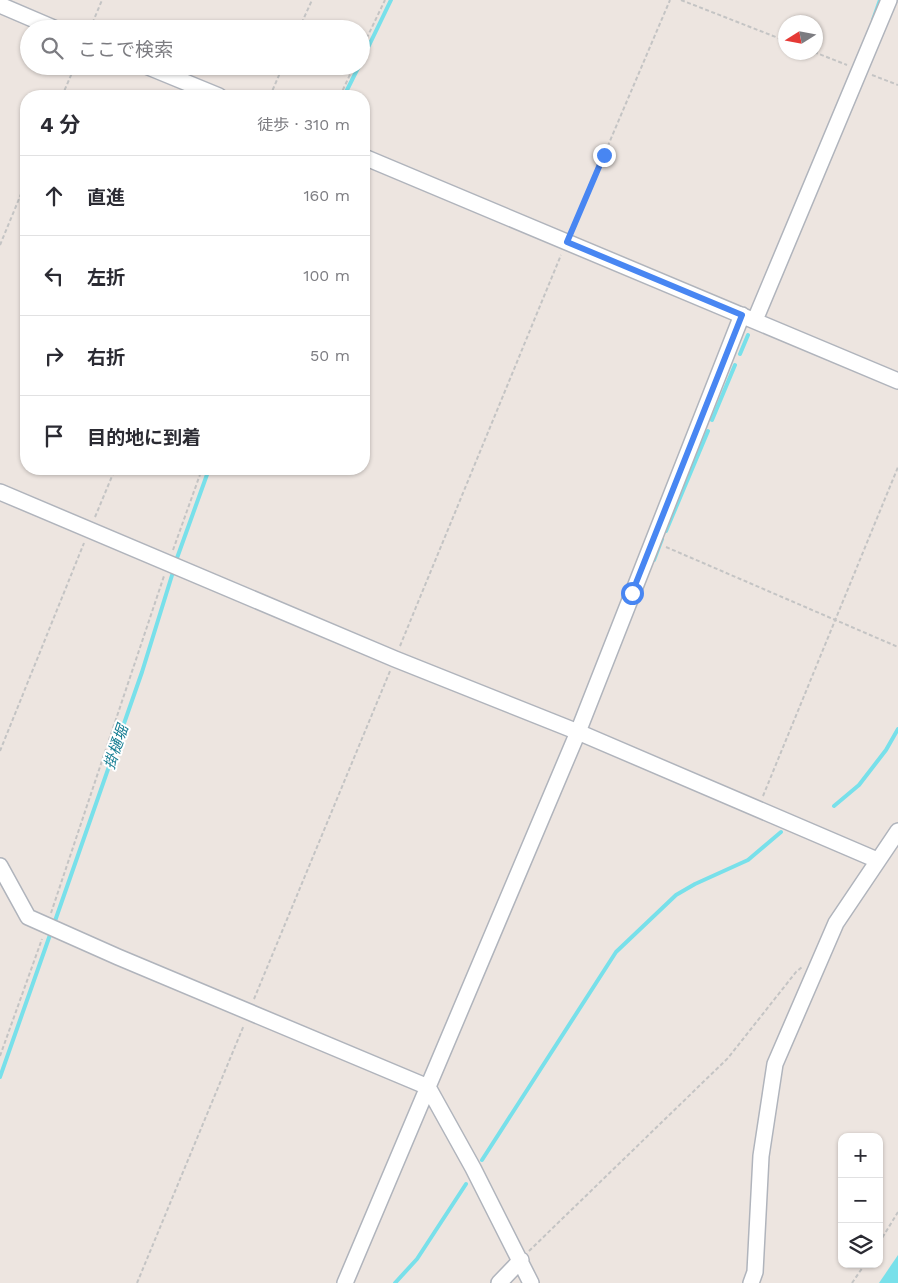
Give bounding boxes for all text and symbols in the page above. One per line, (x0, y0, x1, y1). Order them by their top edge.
north arrow (778, 15, 823, 60)
search box (20, 20, 370, 75)
icon: search (38, 34, 66, 62)
text: ここで検索 (78, 38, 173, 61)
text: 4 分 (40, 112, 81, 137)
text: 徒歩 · 310 m (257, 115, 350, 134)
route end (593, 144, 616, 167)
icon: ahead (40, 182, 68, 210)
text: 直進 (87, 186, 125, 209)
text: 160 m (303, 186, 350, 205)
icon: left (40, 262, 68, 290)
text: 左折 (87, 266, 125, 289)
text: 100 m (303, 266, 350, 285)
icon: right (40, 342, 68, 370)
text: 右折 (87, 346, 125, 369)
text: 50 m (310, 346, 350, 365)
icon: arrive (40, 422, 68, 450)
text: 目的地に到着 (87, 426, 201, 449)
route start (621, 582, 644, 605)
water label: 掛樋堀 (100, 721, 132, 771)
map controls (838, 1133, 883, 1268)
button: + (838, 1133, 883, 1178)
button: − (838, 1178, 883, 1223)
button: layers (838, 1223, 883, 1268)

